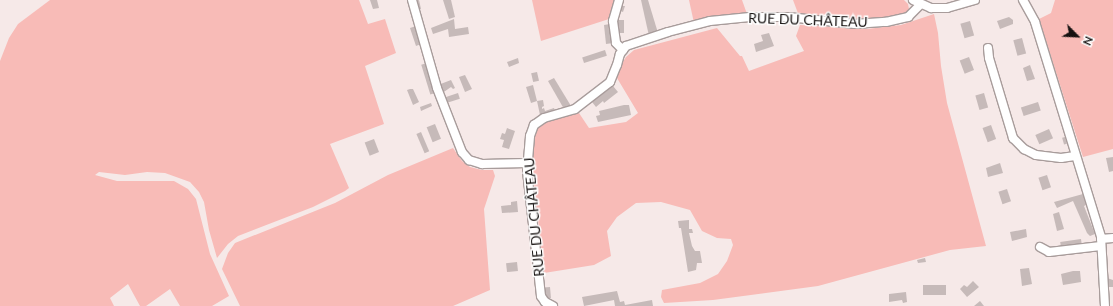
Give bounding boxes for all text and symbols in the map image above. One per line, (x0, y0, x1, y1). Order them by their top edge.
street label: RUE DU CHÂTEAU (748, 10, 868, 30)
north arrow (1057, 16, 1097, 56)
text: N (1081, 35, 1096, 48)
street label: RUE DU CHÂTEAU (520, 157, 548, 277)

